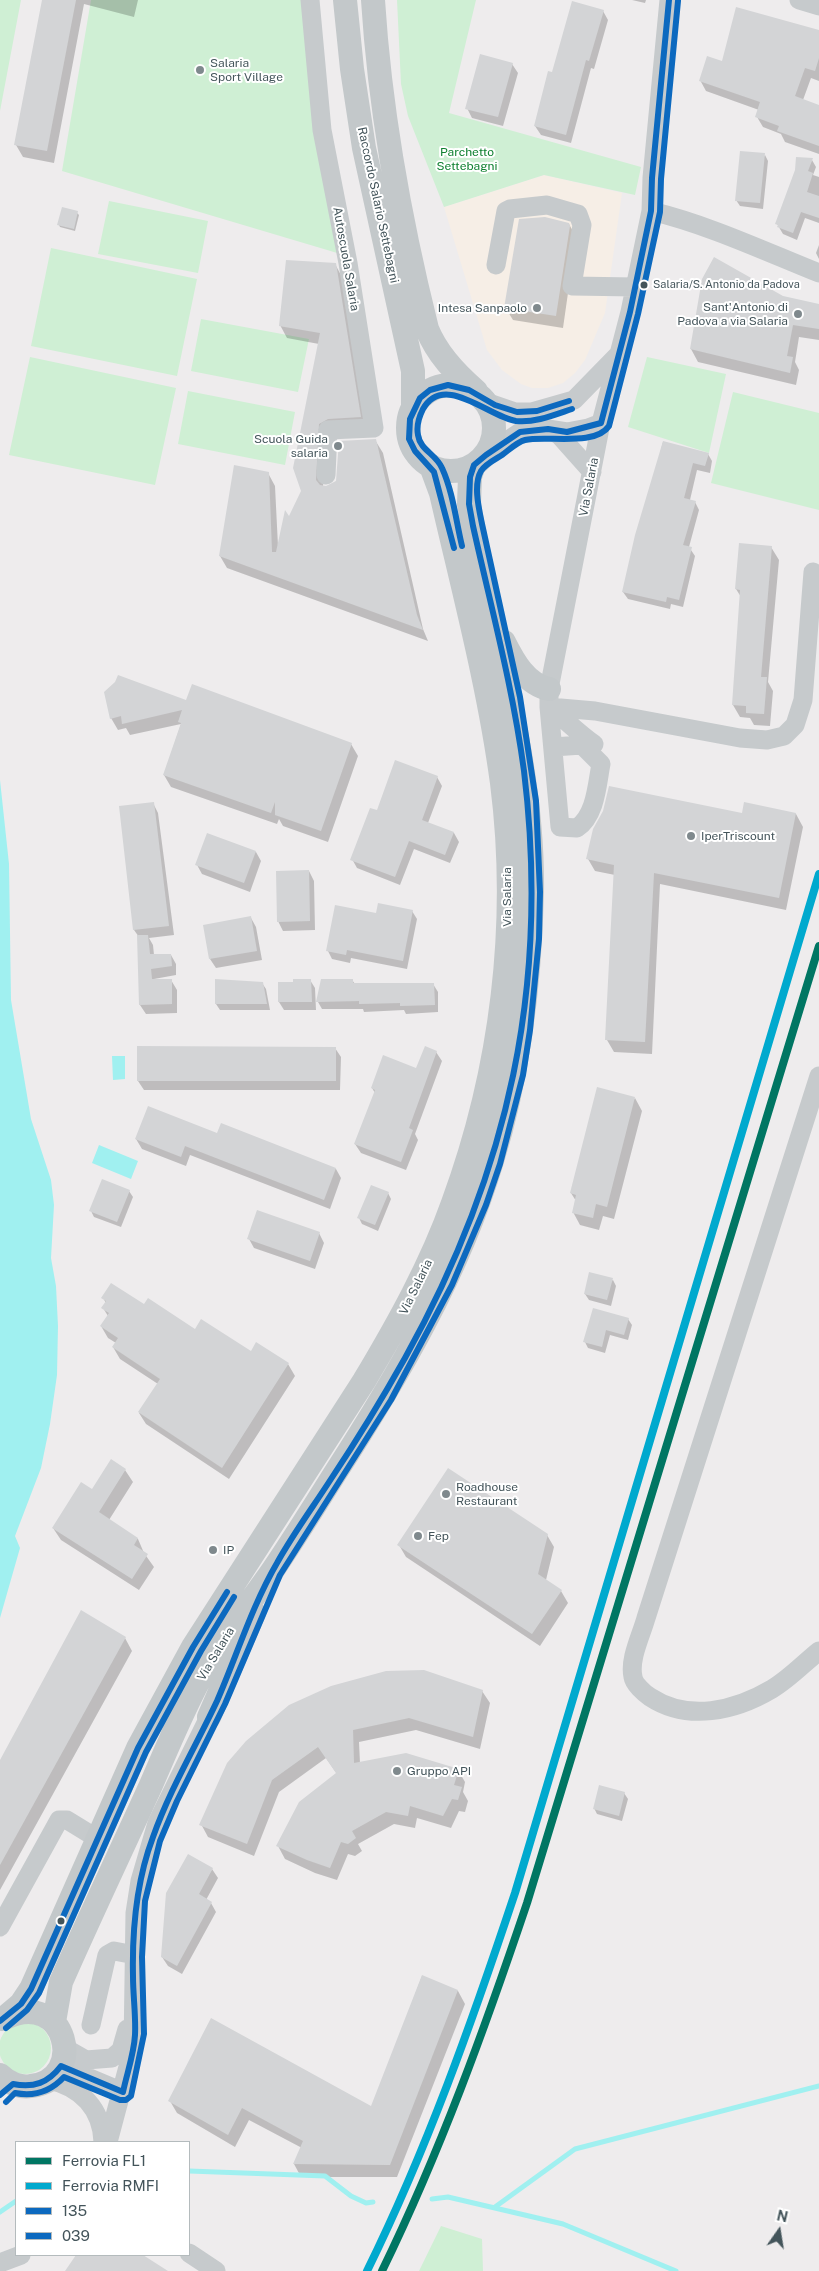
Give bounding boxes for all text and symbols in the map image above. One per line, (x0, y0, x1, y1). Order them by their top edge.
place label: Salaria Sport Village (210, 56, 283, 84)
marker: Salaria Sport Village (194, 64, 206, 76)
street label: Raccordo Salario Settebagni (354, 126, 402, 284)
park label: Parchetto Settebagni (436, 145, 498, 173)
street label: Autoscuola Salaria (330, 206, 362, 312)
place label: Salaria/S. Antonio da Padova (653, 278, 800, 292)
marker: Salaria/S. Antonio da Padova (639, 280, 649, 290)
place label: Sant'Antonio di Padova a via Salaria (677, 300, 788, 328)
place label: Intesa Sanpaolo (438, 301, 527, 315)
marker: Intesa Sanpaolo (531, 302, 543, 314)
marker: Sant'Antonio di Padova a via Salaria (792, 308, 804, 320)
place label: Scuola Guida salaria (254, 432, 328, 460)
marker: Scuola Guida salaria (332, 440, 344, 452)
street label: Via Salaria (576, 456, 602, 518)
place label: IperTriscount (701, 829, 775, 843)
marker: IperTriscount (685, 830, 697, 842)
street label: Via Salaria (500, 867, 514, 927)
street label: Via Salaria (396, 1257, 436, 1317)
place label: Roadhouse Restaurant (456, 1480, 518, 1508)
marker: Roadhouse Restaurant (440, 1488, 452, 1500)
place label: Fep (428, 1529, 449, 1543)
marker: Fep (412, 1530, 424, 1542)
place label: IP (223, 1543, 234, 1557)
marker: IP (207, 1544, 219, 1556)
street label: Via Salaria (194, 1625, 238, 1683)
place label: Gruppo API (407, 1764, 471, 1778)
marker: Gruppo API (391, 1765, 403, 1777)
unlabelled marker (56, 1916, 66, 1926)
legend (15, 2141, 190, 2256)
text: Ferrovia FL1 (62, 2152, 146, 2169)
text: Ferrovia RMFI (62, 2177, 159, 2194)
text: 135 (62, 2202, 87, 2219)
north arrow (754, 2206, 804, 2256)
text: N (775, 2207, 790, 2225)
text: 039 (62, 2227, 90, 2244)

